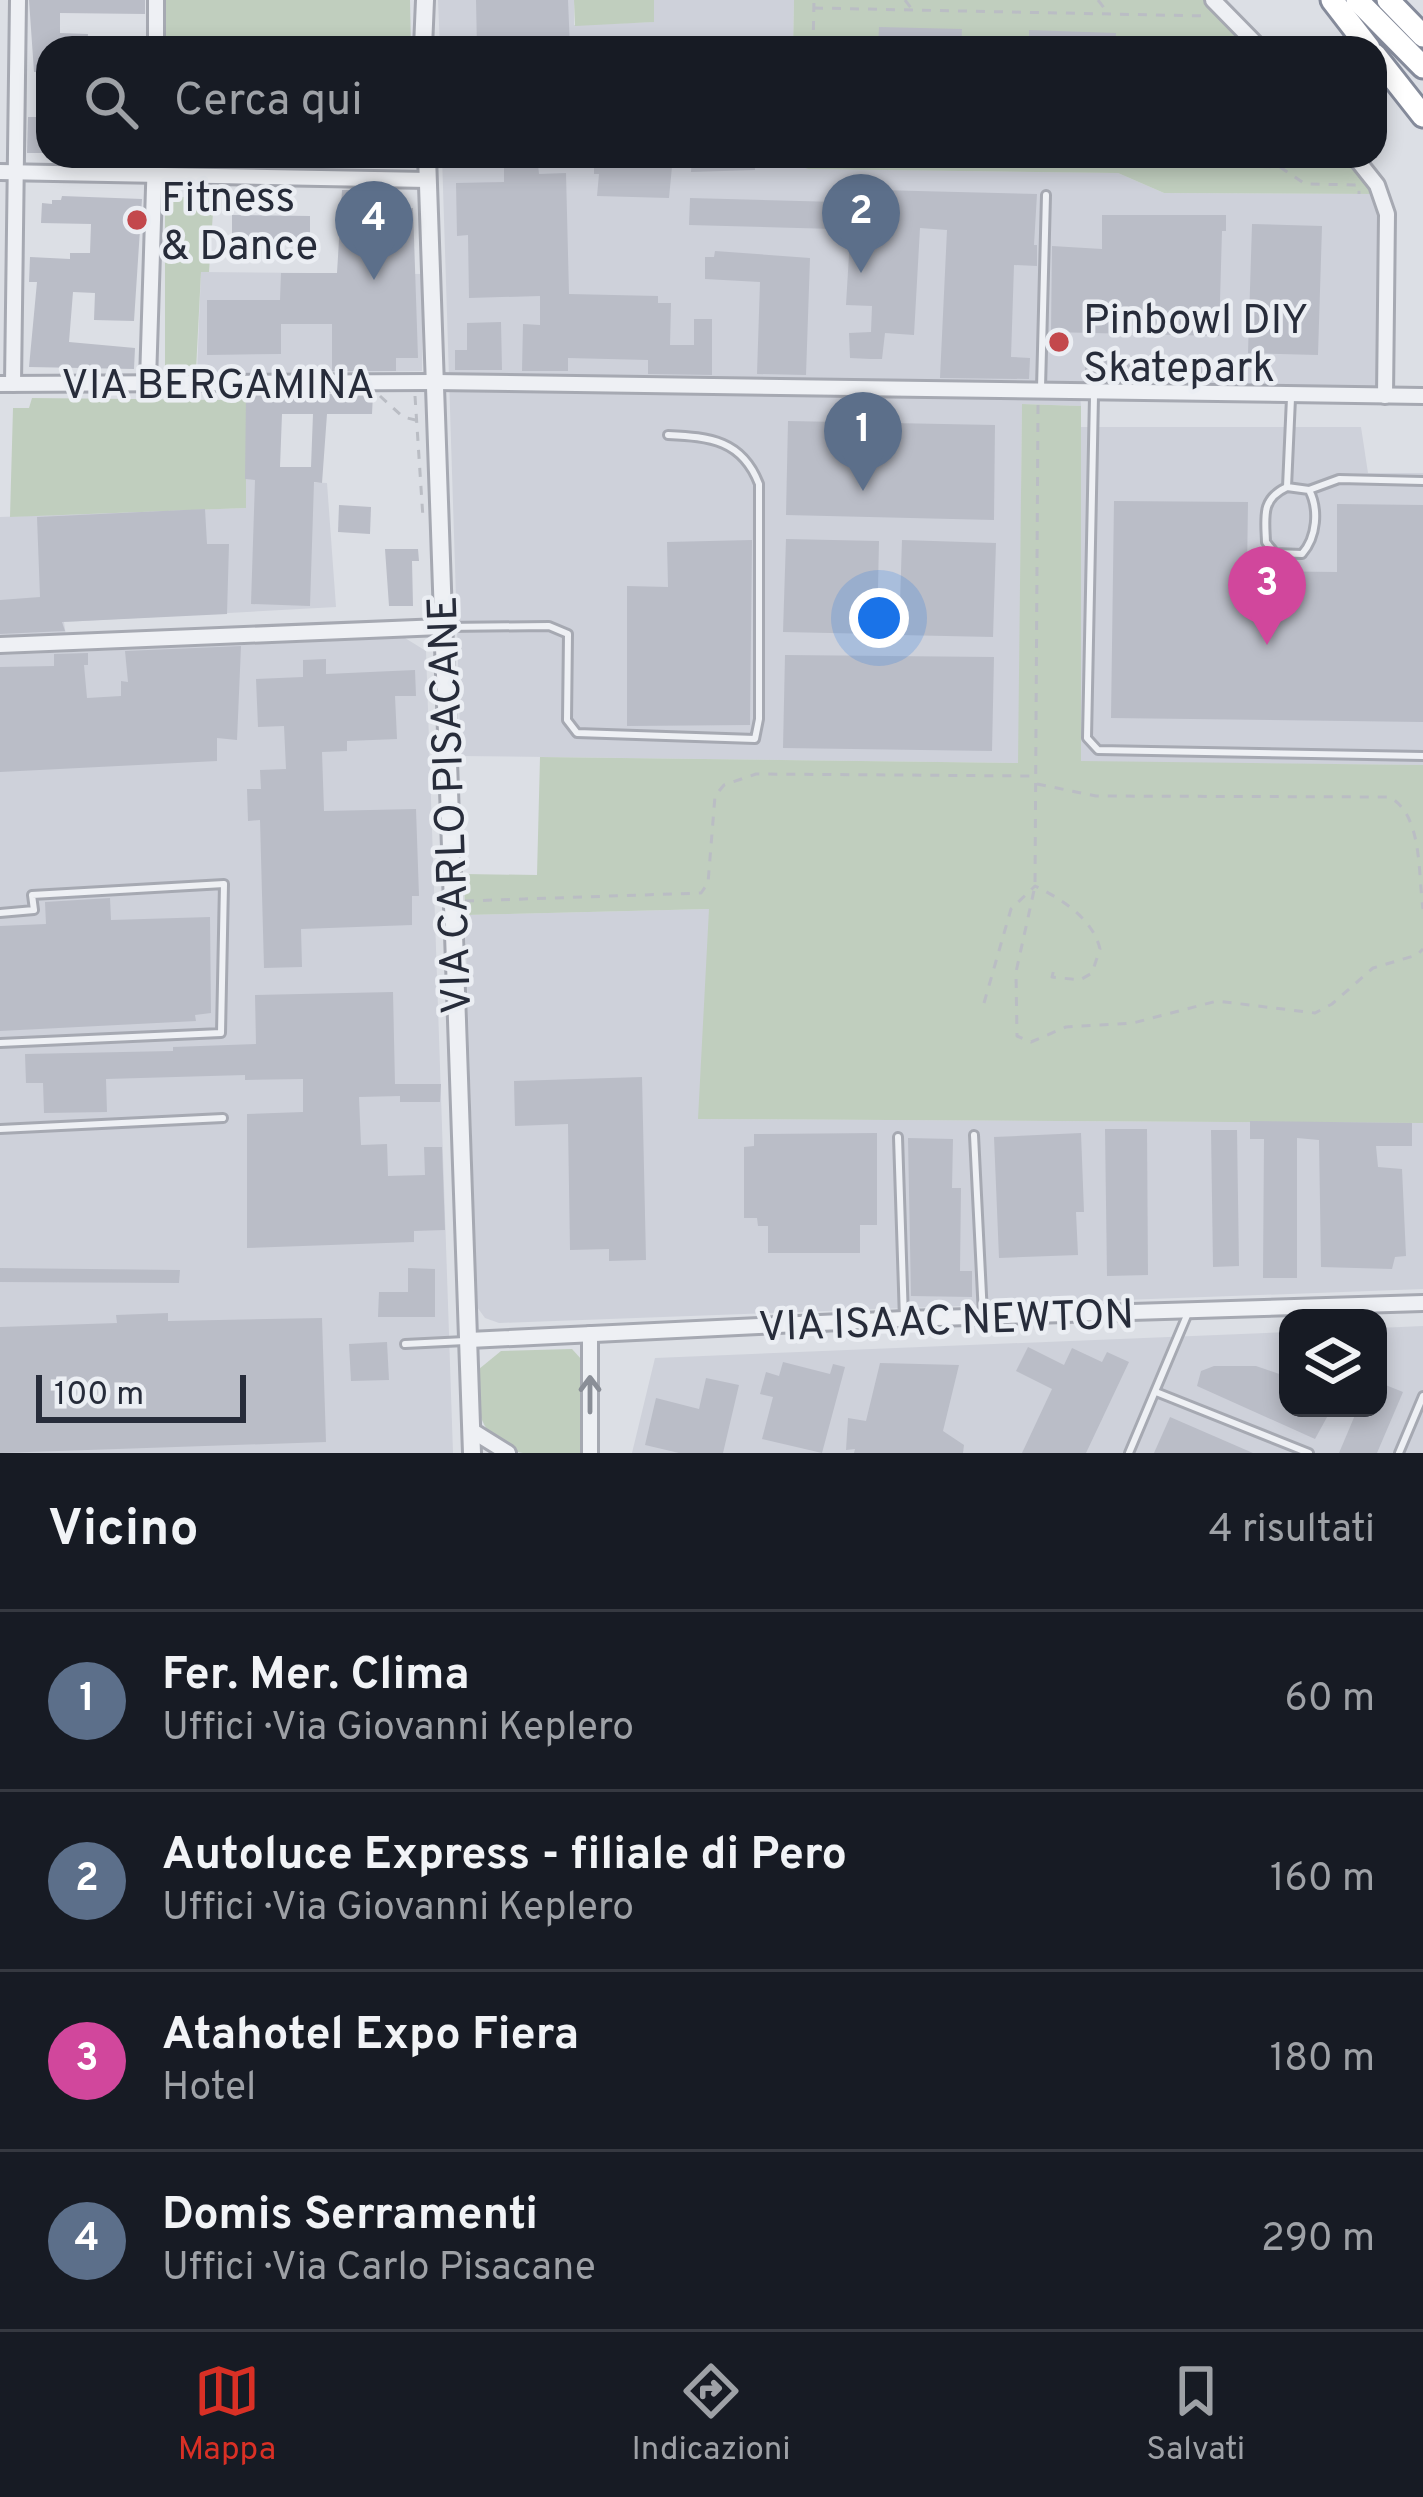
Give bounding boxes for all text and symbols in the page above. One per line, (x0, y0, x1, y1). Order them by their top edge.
search box (36, 36, 1387, 168)
icon: search (78, 69, 144, 135)
text: Cerca qui (174, 74, 363, 131)
place label: Fitness & Dance (161, 174, 318, 275)
pin: 2 (822, 174, 900, 273)
pin: 4 (335, 181, 413, 280)
marker: Fitness & Dance (124, 207, 150, 233)
place label: Pinbowl DIY Skatepark (1083, 296, 1308, 397)
marker: Pinbowl DIY Skatepark (1046, 329, 1072, 355)
street label: VIA BERGAMINA (61, 361, 375, 414)
pin: 1 (824, 392, 902, 491)
pin: 3 (1228, 546, 1306, 645)
your location (849, 588, 909, 648)
street label: VIA CARLO PISACANE (419, 595, 486, 1015)
street label: VIA ISAAC NEWTON (757, 1290, 1135, 1357)
map controls (1279, 1309, 1387, 1417)
button: layers (1279, 1309, 1387, 1417)
scale bar (36, 1369, 246, 1422)
text: 100 m (54, 1375, 144, 1417)
one-way arrow (579, 1375, 601, 1414)
text: Vicino (48, 1499, 199, 1564)
text: 4 risultati (1209, 1507, 1375, 1556)
text: Fer. Mer. Clima (162, 1648, 470, 1705)
text: 1 (79, 1676, 95, 1725)
text: 60 m (1284, 1676, 1375, 1725)
text: Uffici · Via Giovanni Keplero (162, 1705, 634, 1754)
text: Autoluce Express - filiale di Pero (162, 1828, 847, 1885)
text: 2 (75, 1856, 99, 1905)
text: 160 m (1270, 1856, 1375, 1905)
text: Uffici · Via Giovanni Keplero (162, 1885, 634, 1934)
text: Atahotel Expo Fiera (162, 2008, 579, 2065)
text: 3 (75, 2036, 99, 2085)
text: 180 m (1270, 2036, 1375, 2085)
text: Hotel (162, 2065, 256, 2114)
text: Domis Serramenti (162, 2188, 538, 2245)
text: 4 (74, 2216, 100, 2265)
text: 290 m (1261, 2216, 1375, 2265)
text: Uffici · Via Carlo Pisacane (162, 2245, 596, 2294)
tab: Mappa (178, 2358, 276, 2472)
tab: Indicazioni (632, 2358, 791, 2472)
tab: Salvati (1146, 2358, 1245, 2472)

